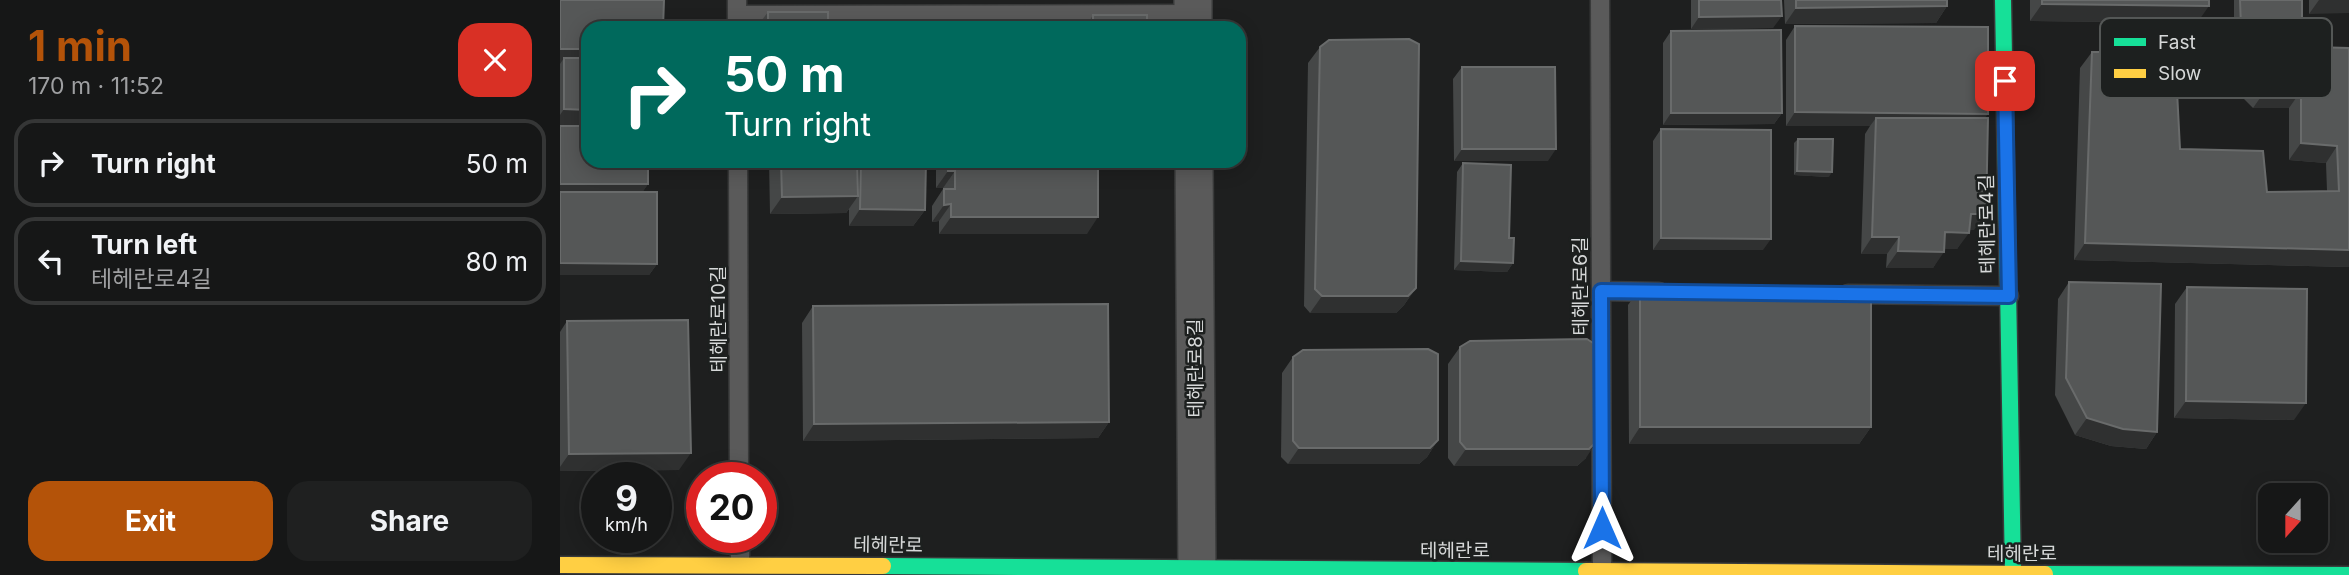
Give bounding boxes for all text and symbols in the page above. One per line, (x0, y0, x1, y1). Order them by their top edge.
legend (2100, 18, 2332, 98)
text: 1 min (28, 20, 132, 71)
button: close (458, 23, 532, 97)
text: Fast (2158, 31, 2196, 54)
text: 50 m (724, 45, 845, 104)
icon: right (609, 49, 700, 140)
pin (1975, 51, 2035, 111)
icon: arrive (1986, 62, 2024, 100)
text: Slow (2158, 62, 2201, 85)
text: 170 m · 11:52 (28, 72, 164, 100)
text: Turn right (724, 105, 871, 144)
icon: right (32, 144, 70, 182)
text: Turn right (91, 148, 216, 179)
text: 50 m (466, 148, 528, 179)
street label: 테헤란로4길 (1975, 174, 1999, 274)
text: Turn left (91, 229, 197, 260)
street label: 테헤란로6길 (1569, 236, 1592, 336)
icon: left (32, 242, 70, 280)
text: 80 m (465, 246, 528, 277)
text: 테헤란로4길 (91, 265, 212, 293)
street label: 테헤란로10길 (707, 265, 730, 373)
street label: 테헤란로8길 (1184, 318, 1207, 418)
speed limit sign: 20 (686, 462, 777, 553)
text: 9 (615, 477, 638, 519)
button: Exit (28, 481, 273, 561)
button: Share (287, 481, 532, 561)
north arrow (2258, 483, 2328, 553)
map controls (2258, 483, 2328, 553)
position arrow (1565, 491, 1639, 565)
text: km/h (605, 514, 648, 535)
street label: 테헤란로 (853, 533, 923, 557)
street label: 테헤란로 (1420, 539, 1490, 562)
street label: 테헤란로 (1987, 542, 2057, 565)

